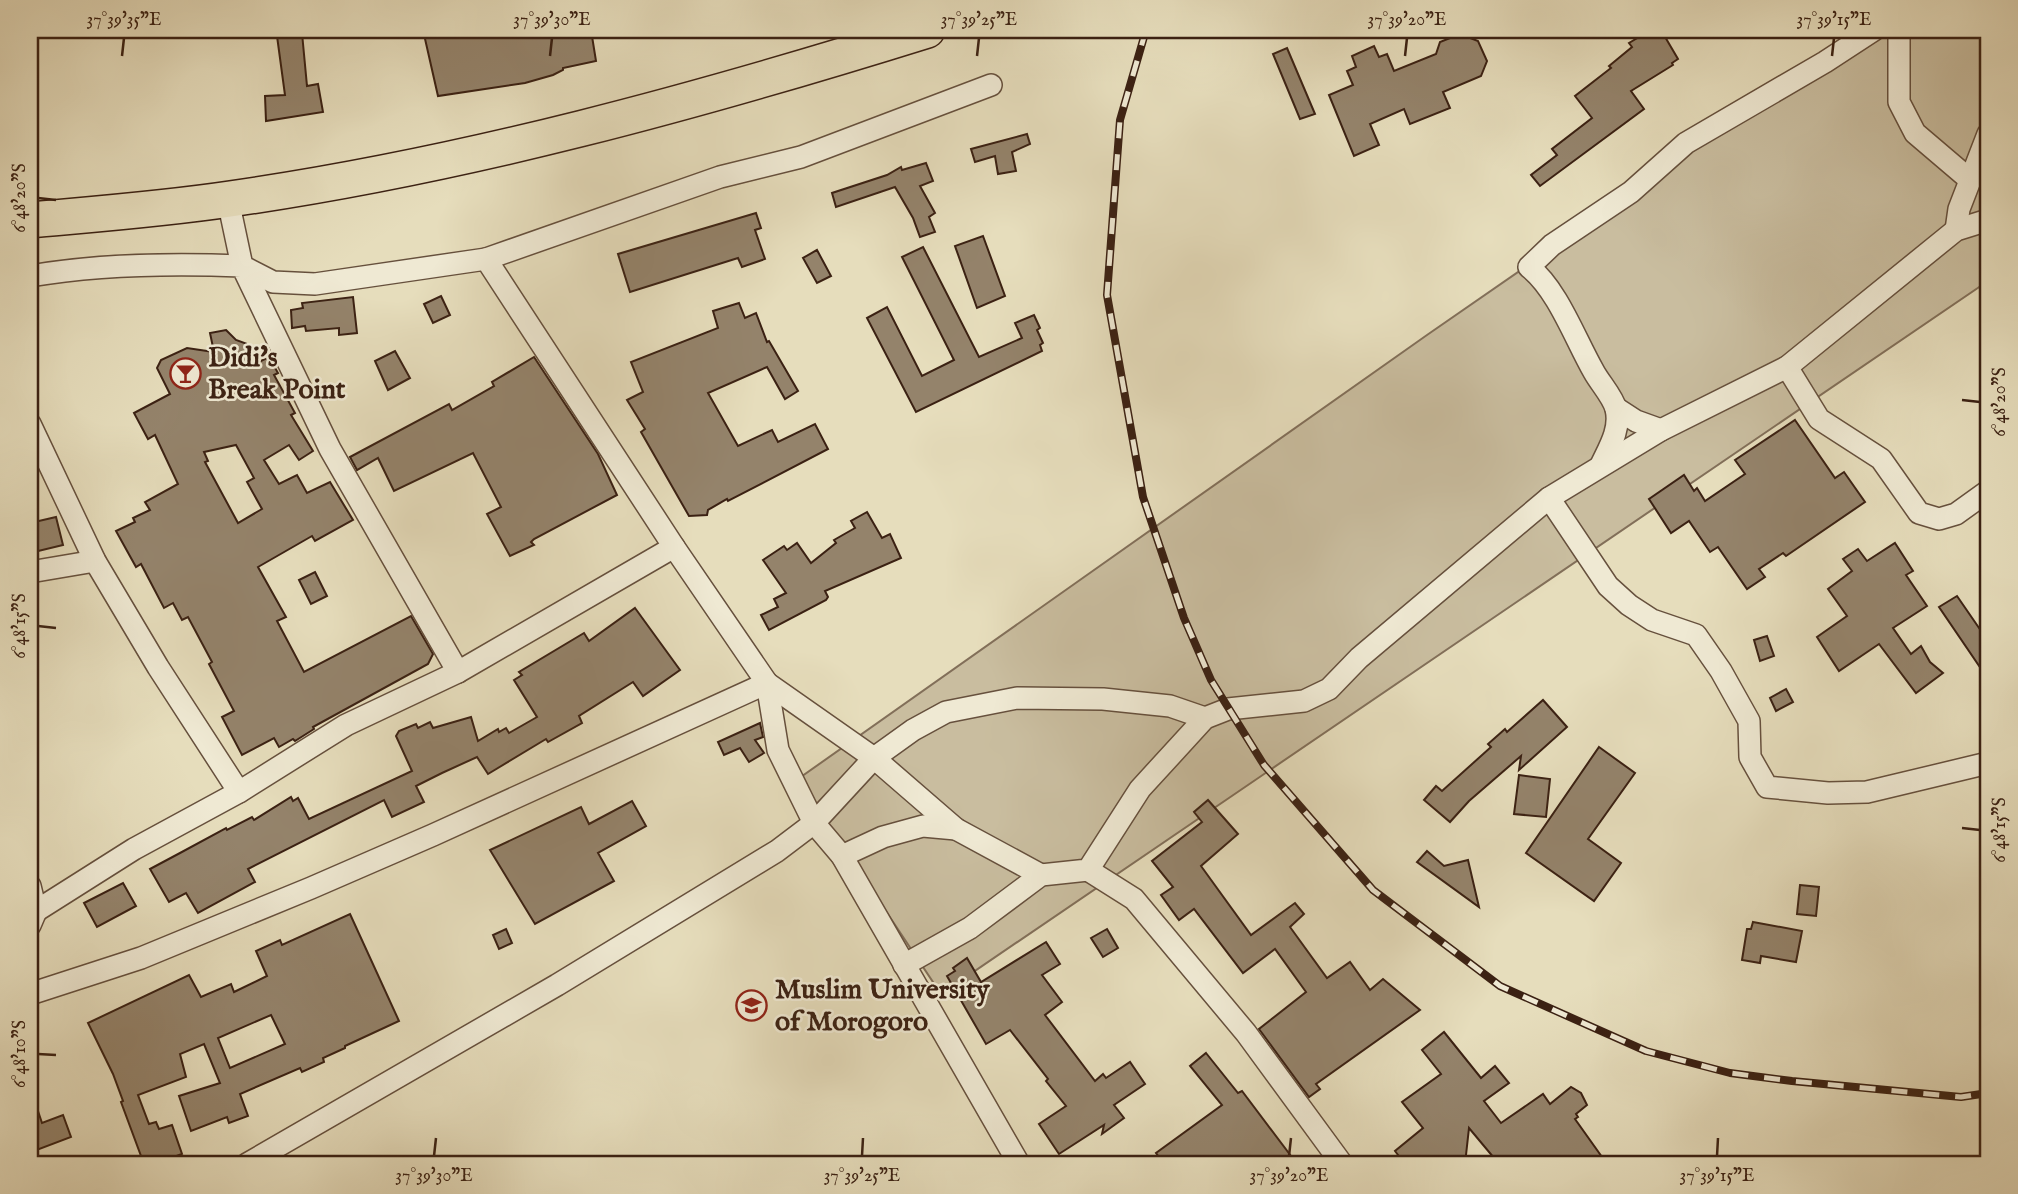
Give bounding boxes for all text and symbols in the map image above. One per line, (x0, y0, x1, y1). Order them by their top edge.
text: 37°39'35"E (86, 9, 162, 32)
text: 37°39'30"E (513, 9, 591, 32)
text: 37°39'25"E (941, 9, 1017, 32)
text: 37°39'20"E (1367, 9, 1447, 32)
text: 37°39'15"E (1796, 9, 1872, 32)
text: 6°48'20"S (9, 163, 32, 233)
place label: Didi's Break Point (208, 341, 346, 408)
bar icon: Didi's Break Point (168, 357, 202, 391)
text: 6°48'20"S (1989, 367, 2012, 437)
text: 6°48'15"S (9, 593, 32, 659)
text: 6°48'15"S (1989, 797, 2012, 863)
place label: Muslim University of Morogoro (775, 973, 991, 1040)
school or university icon: Muslim University of Morogoro (735, 989, 769, 1023)
text: 6°48'10"S (9, 1020, 32, 1088)
text: 37°39'30"E (395, 1165, 473, 1188)
text: 37°39'25"E (824, 1165, 900, 1188)
text: 37°39'20"E (1249, 1165, 1329, 1188)
text: 37°39'15"E (1679, 1165, 1755, 1188)

